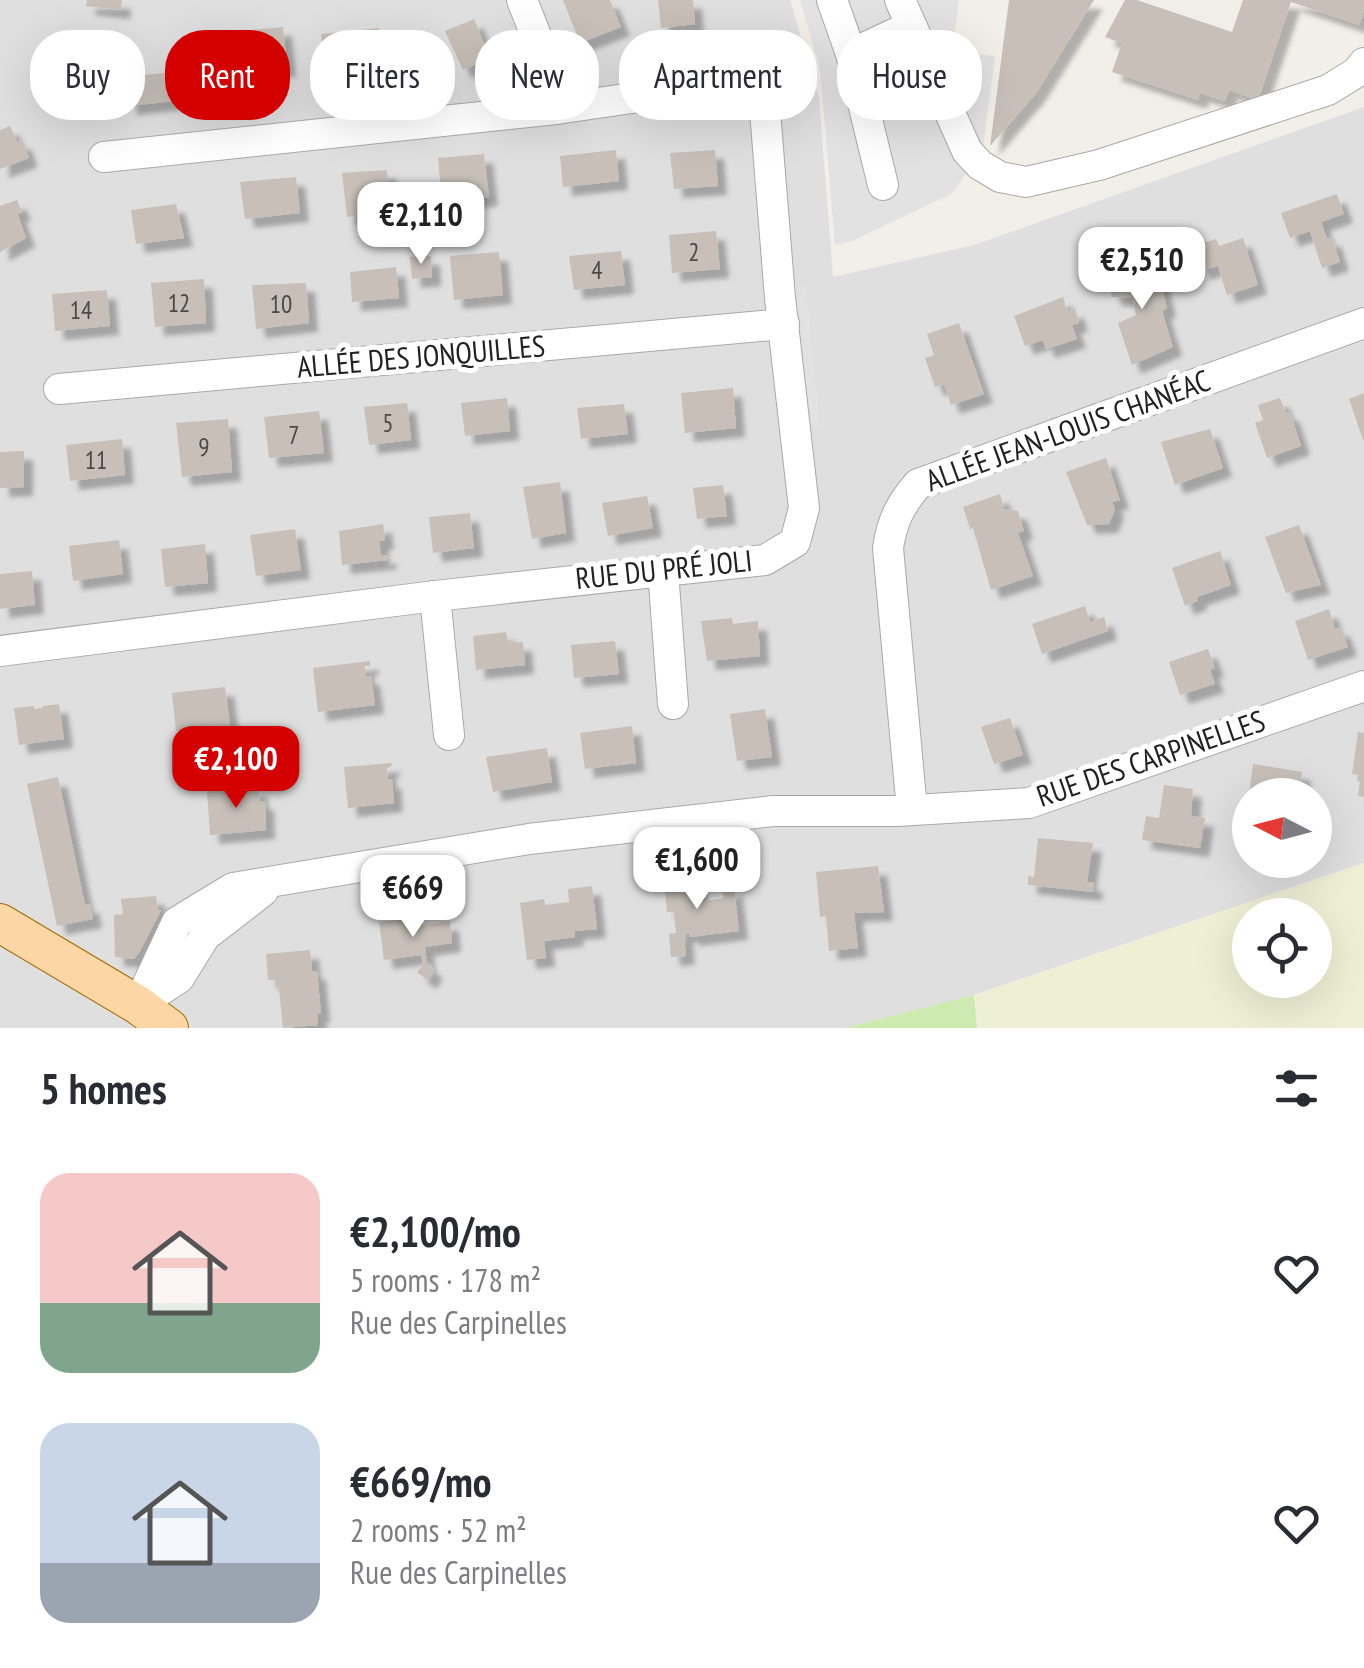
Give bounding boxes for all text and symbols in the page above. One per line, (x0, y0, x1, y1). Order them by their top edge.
chip: Buy (30, 30, 145, 120)
chip: Rent (165, 30, 290, 120)
chip: Filters (310, 30, 455, 120)
chip: New (475, 30, 599, 120)
chip: Apartment (619, 30, 817, 120)
chip: House (837, 30, 982, 120)
pin: €2,110 (340, 182, 502, 267)
text: €2,110 (379, 193, 463, 235)
pin: €2,510 (1061, 227, 1223, 312)
house number: 2 (688, 236, 700, 268)
text: €2,510 (1100, 238, 1184, 280)
house number: 4 (591, 254, 603, 286)
house number: 12 (168, 287, 190, 319)
house number: 10 (270, 288, 292, 320)
house number: 14 (70, 294, 92, 326)
street label: ALLÉE DES JONQUILLES (295, 325, 546, 386)
street label: ALLÉE JEAN-LOUIS CHANÉAC (920, 360, 1215, 499)
house number: 5 (382, 407, 394, 439)
house number: 7 (288, 419, 300, 451)
house number: 9 (198, 431, 210, 463)
house number: 11 (85, 444, 107, 476)
street label: RUE DU PRÉ JOLI (574, 540, 754, 597)
street label: RUE DES CARPINELLES (1031, 700, 1270, 815)
pin: €2,100 (155, 726, 317, 811)
text: €2,100 (194, 737, 278, 779)
north arrow (1232, 778, 1332, 878)
map controls (1232, 778, 1332, 998)
pin: €1,600 (616, 827, 778, 912)
text: €1,600 (655, 838, 739, 880)
pin: €669 (354, 855, 472, 940)
text: €669 (382, 866, 444, 908)
button: locate (1232, 898, 1332, 998)
text: 5 homes (40, 1061, 167, 1116)
icon: filters (1269, 1061, 1324, 1116)
text: €2,100/mo (350, 1204, 521, 1259)
icon: home (120, 1213, 240, 1333)
icon: heart (1269, 1246, 1324, 1301)
text: 5 rooms · 178 m² (350, 1259, 541, 1301)
text: Rue des Carpinelles (350, 1301, 567, 1343)
text: €669/mo (350, 1454, 492, 1509)
icon: home (120, 1463, 240, 1583)
icon: heart (1269, 1496, 1324, 1551)
text: 2 rooms · 52 m² (350, 1509, 527, 1551)
text: Rue des Carpinelles (350, 1551, 567, 1593)

